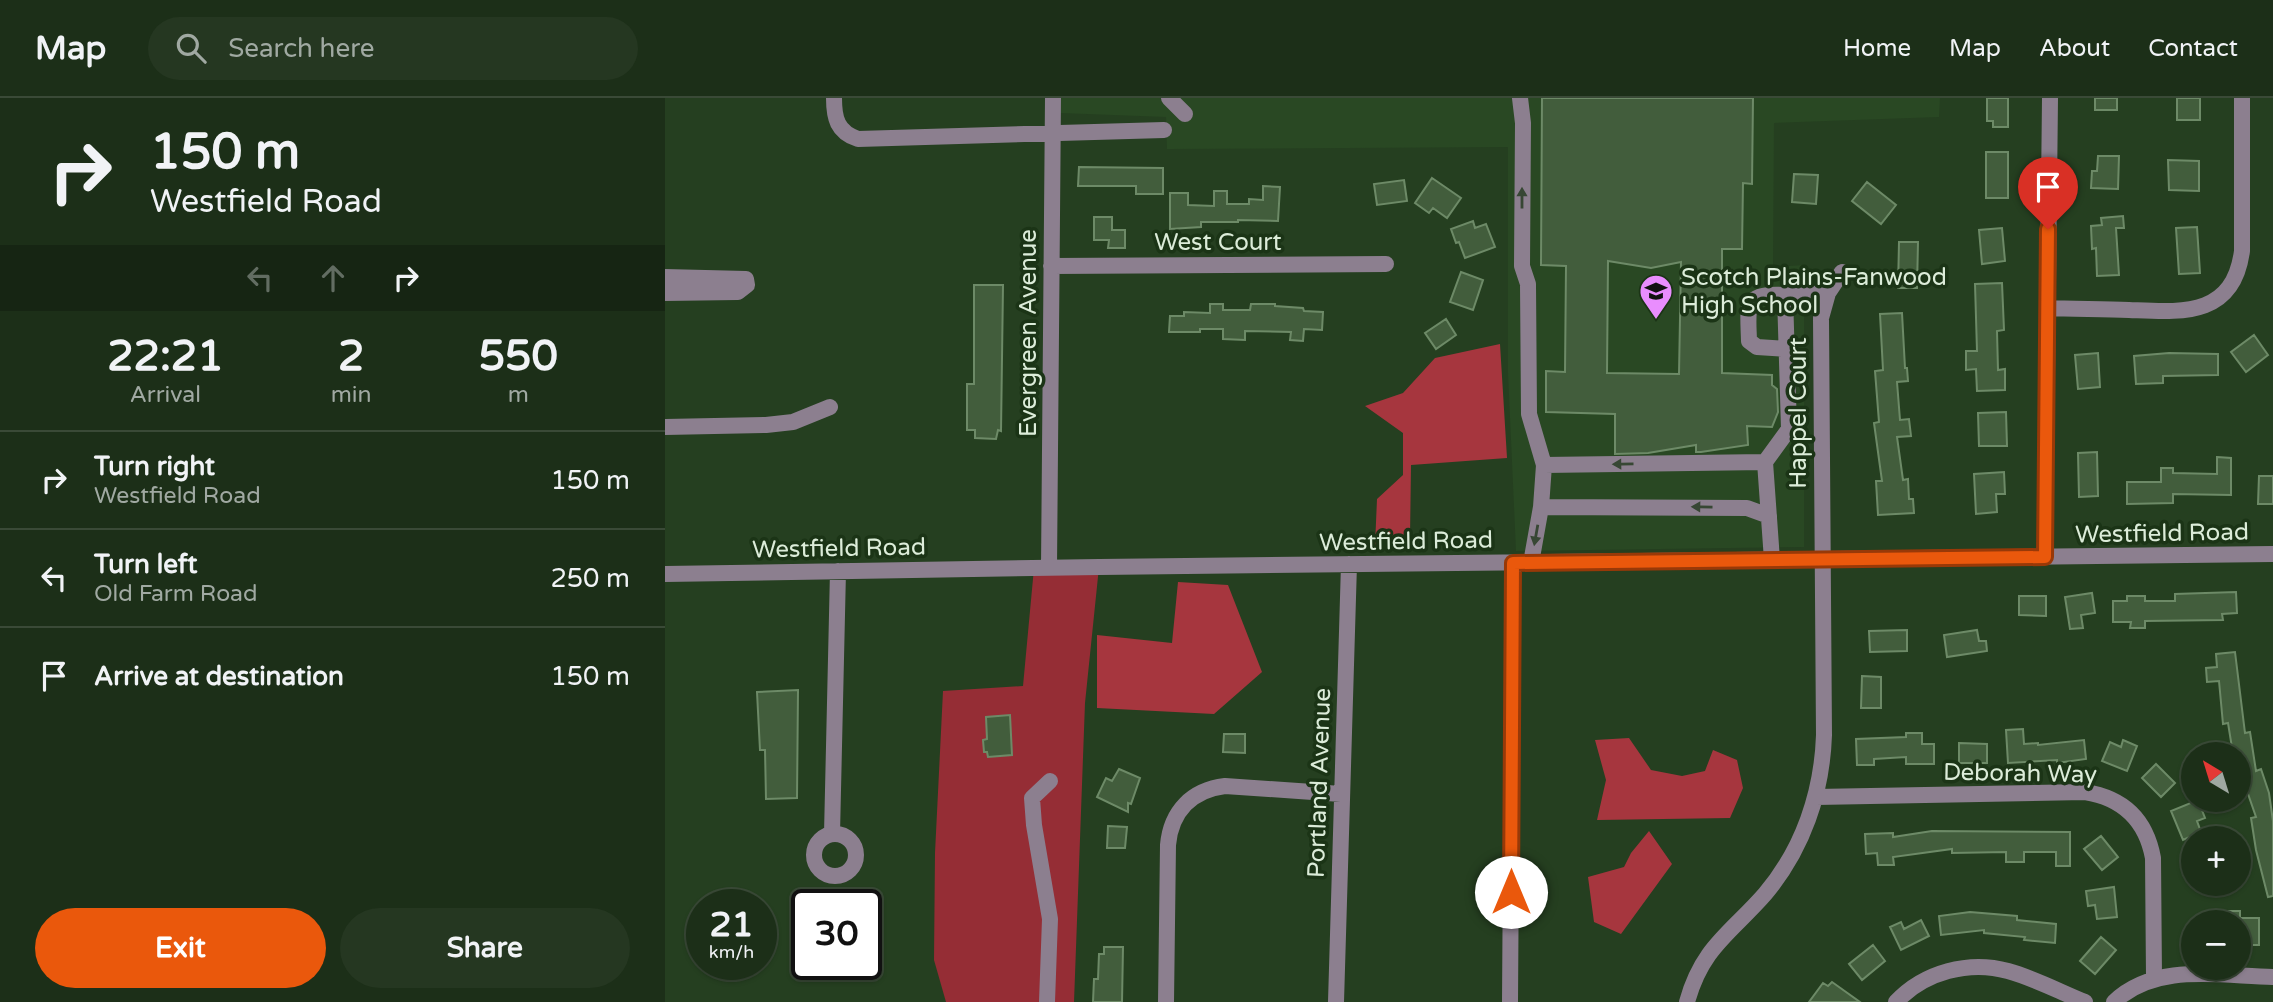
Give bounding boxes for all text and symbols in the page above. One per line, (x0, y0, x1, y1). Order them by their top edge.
search box (148, 17, 638, 80)
text: Map (35, 29, 106, 68)
icon: search (172, 29, 210, 67)
text: Search here (228, 33, 374, 64)
text: Home (1843, 34, 1911, 63)
text: Map (1949, 34, 2001, 63)
text: About (2039, 34, 2110, 63)
text: Contact (2148, 34, 2238, 63)
text: 150 m (150, 123, 300, 182)
icon: right (35, 126, 126, 217)
pin (2018, 157, 2078, 229)
icon: arrive (2029, 168, 2067, 206)
text: Westfield Road (150, 183, 382, 221)
one-way arrow (1516, 187, 1528, 209)
street label: West Court (1154, 228, 1282, 257)
street label: Evergreen Avenue (1014, 229, 1043, 437)
icon: left (241, 259, 279, 297)
icon: ahead (314, 259, 352, 297)
icon: right (387, 259, 425, 297)
place label: Scotch Plains-Fanwood High School (1681, 263, 1947, 320)
school or university icon: Scotch Plains-Fanwood High School (1637, 272, 1675, 321)
text: 22:21 (107, 331, 224, 382)
text: 2 (338, 331, 364, 382)
text: 550 (479, 331, 558, 382)
street label: Happel Court (1784, 337, 1813, 489)
text: Arrival (130, 381, 201, 409)
text: min (331, 381, 372, 409)
text: m (508, 381, 529, 409)
text: Turn right (94, 451, 215, 482)
one-way arrow (1612, 458, 1634, 470)
icon: right (35, 461, 73, 499)
text: 150 m (550, 465, 630, 496)
text: Westfield Road (94, 482, 261, 510)
one-way arrow (1691, 501, 1713, 513)
street label: Westfield Road (2075, 517, 2249, 550)
one-way arrow (1530, 524, 1541, 546)
street label: Westfield Road (1319, 525, 1493, 558)
street label: Westfield Road (752, 532, 926, 565)
text: Turn left (94, 549, 197, 580)
icon: left (35, 559, 73, 597)
text: 250 m (550, 563, 630, 594)
text: Old Farm Road (94, 580, 258, 608)
icon: arrive (35, 657, 73, 695)
text: Arrive at destination (94, 661, 344, 692)
text: 150 m (550, 661, 630, 692)
street label: Portland Avenue (1302, 688, 1337, 879)
north arrow (2181, 742, 2251, 812)
map controls (2181, 742, 2251, 980)
street label: Deborah Way (1943, 758, 2097, 789)
button: + (2181, 826, 2251, 896)
position arrow (1474, 855, 1548, 929)
speed limit sign: 30 (791, 889, 882, 980)
text: 21 (710, 904, 753, 946)
button: Exit (35, 908, 326, 988)
button: Share (340, 908, 630, 988)
button: − (2181, 910, 2251, 980)
text: km/h (709, 941, 754, 963)

